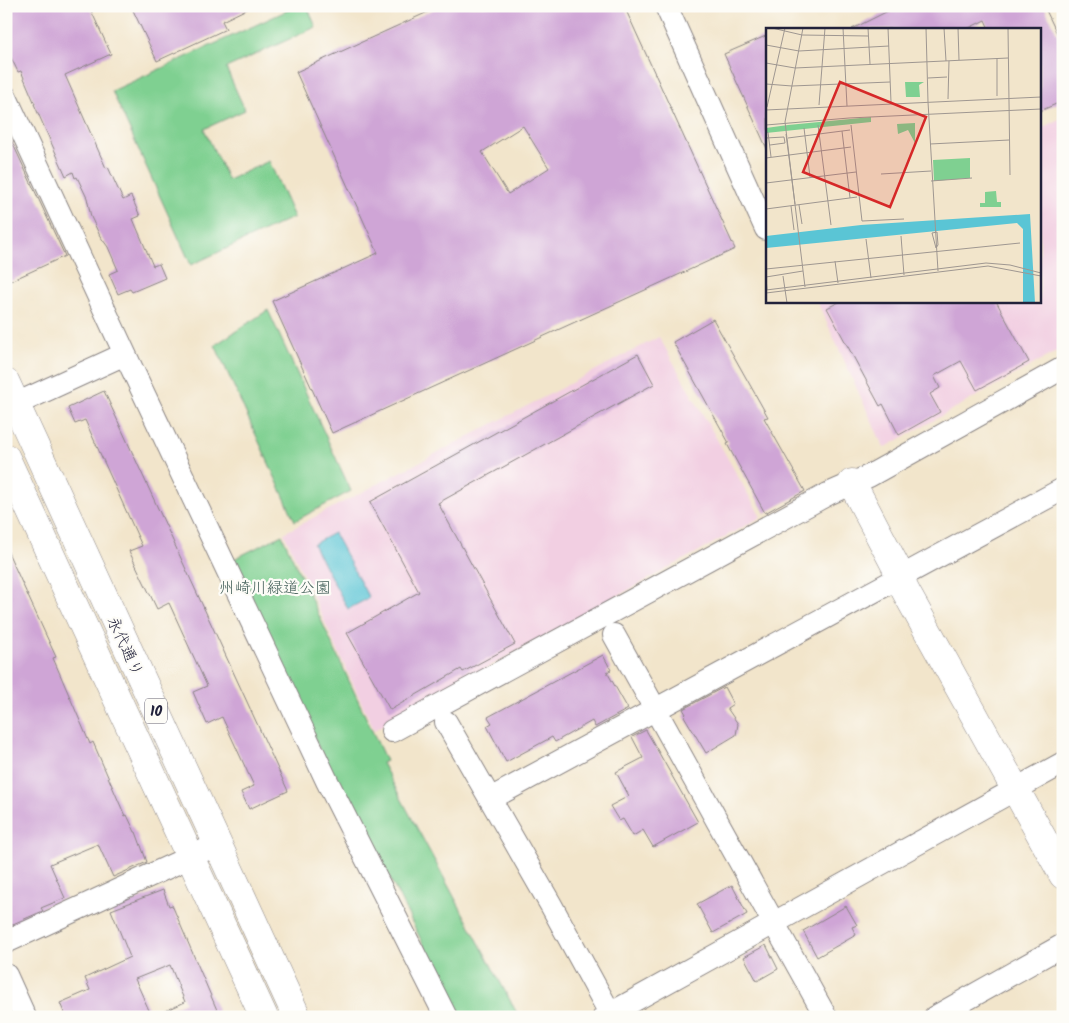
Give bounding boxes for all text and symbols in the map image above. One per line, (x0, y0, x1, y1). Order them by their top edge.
inset map (766, 28, 1042, 302)
park label: 州崎川緑道公園 (219, 576, 331, 601)
street label: 永代通り (100, 612, 149, 681)
road number: 10 (145, 698, 167, 724)

